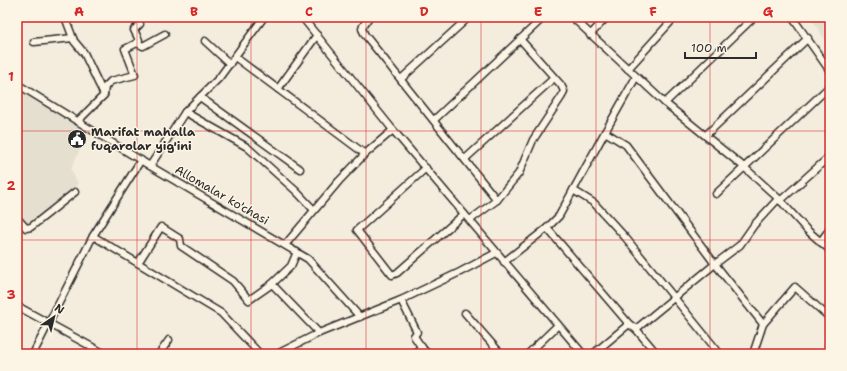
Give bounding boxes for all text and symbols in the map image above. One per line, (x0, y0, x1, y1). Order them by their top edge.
text: A (74, 3, 84, 20)
text: B (190, 3, 198, 20)
text: C (305, 3, 313, 20)
text: D (419, 3, 429, 20)
text: E (534, 3, 543, 20)
text: F (649, 3, 657, 20)
text: G (763, 3, 774, 20)
scale bar (685, 34, 756, 60)
text: 100 m (691, 40, 727, 56)
text: 1 (8, 68, 14, 85)
place label: Marifat mahalla fuqarolar yig'ini (91, 124, 196, 154)
public building icon: Marifat mahalla fuqarolar yig'ini (66, 128, 88, 150)
street label: Allomalar ko'chasi (172, 162, 272, 228)
text: 2 (6, 177, 16, 194)
text: 3 (6, 286, 16, 303)
north arrow (34, 297, 74, 337)
text: N (52, 301, 68, 318)

